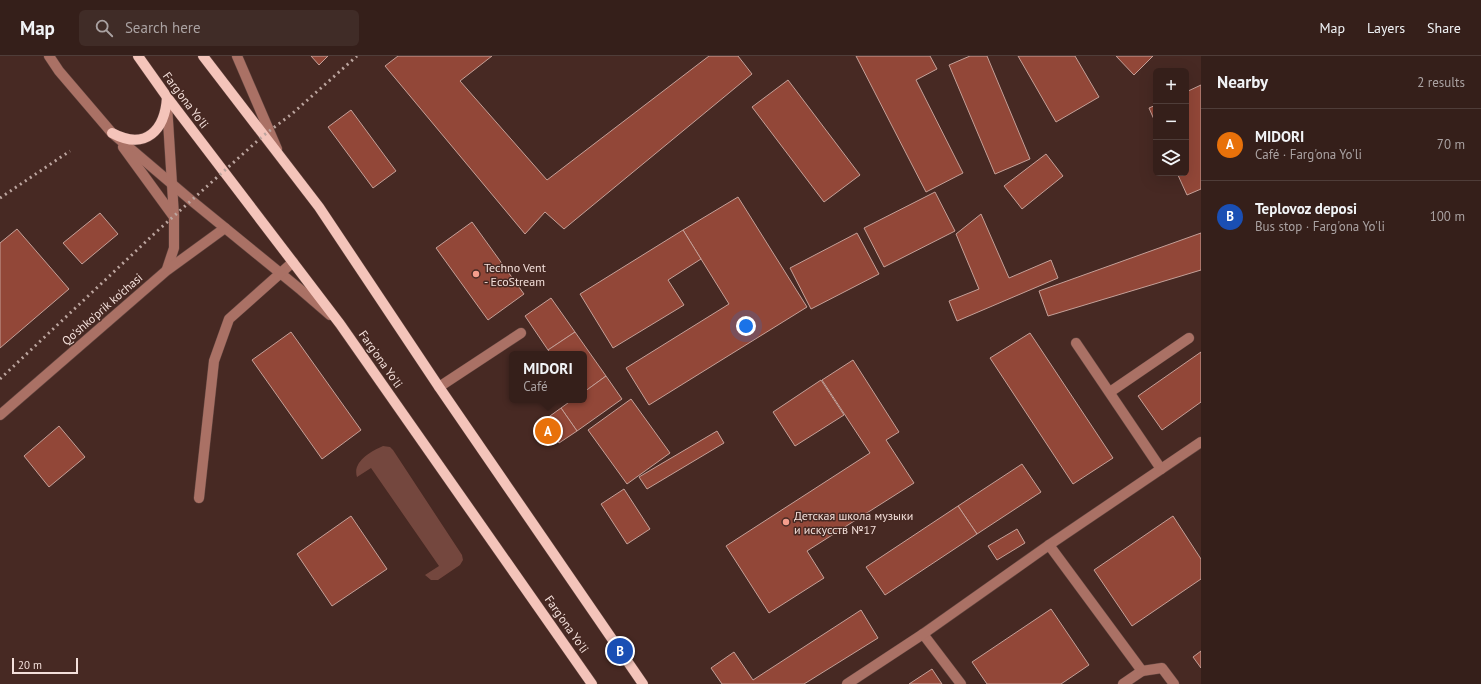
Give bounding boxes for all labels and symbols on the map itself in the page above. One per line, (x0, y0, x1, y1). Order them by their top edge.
street label: Farg'ona Yo'li (160, 69, 212, 131)
place label: Techno Vent - EcoStream (484, 260, 546, 289)
marker: Techno Vent - EcoStream (471, 269, 481, 279)
street label: Qo'shko'prik ko'chasi (59, 270, 145, 348)
your location (736, 316, 756, 336)
street label: Farg'ona Yo'li (356, 327, 406, 391)
pin: A (535, 416, 561, 446)
place label: Детская школа музыки и искусств №17 (794, 508, 913, 537)
marker: Детская школа музыки и искусств №17 (781, 517, 791, 527)
street label: Farg'ona Yo'li (542, 592, 592, 656)
pin: B (607, 636, 633, 666)
scale bar (12, 656, 78, 675)

